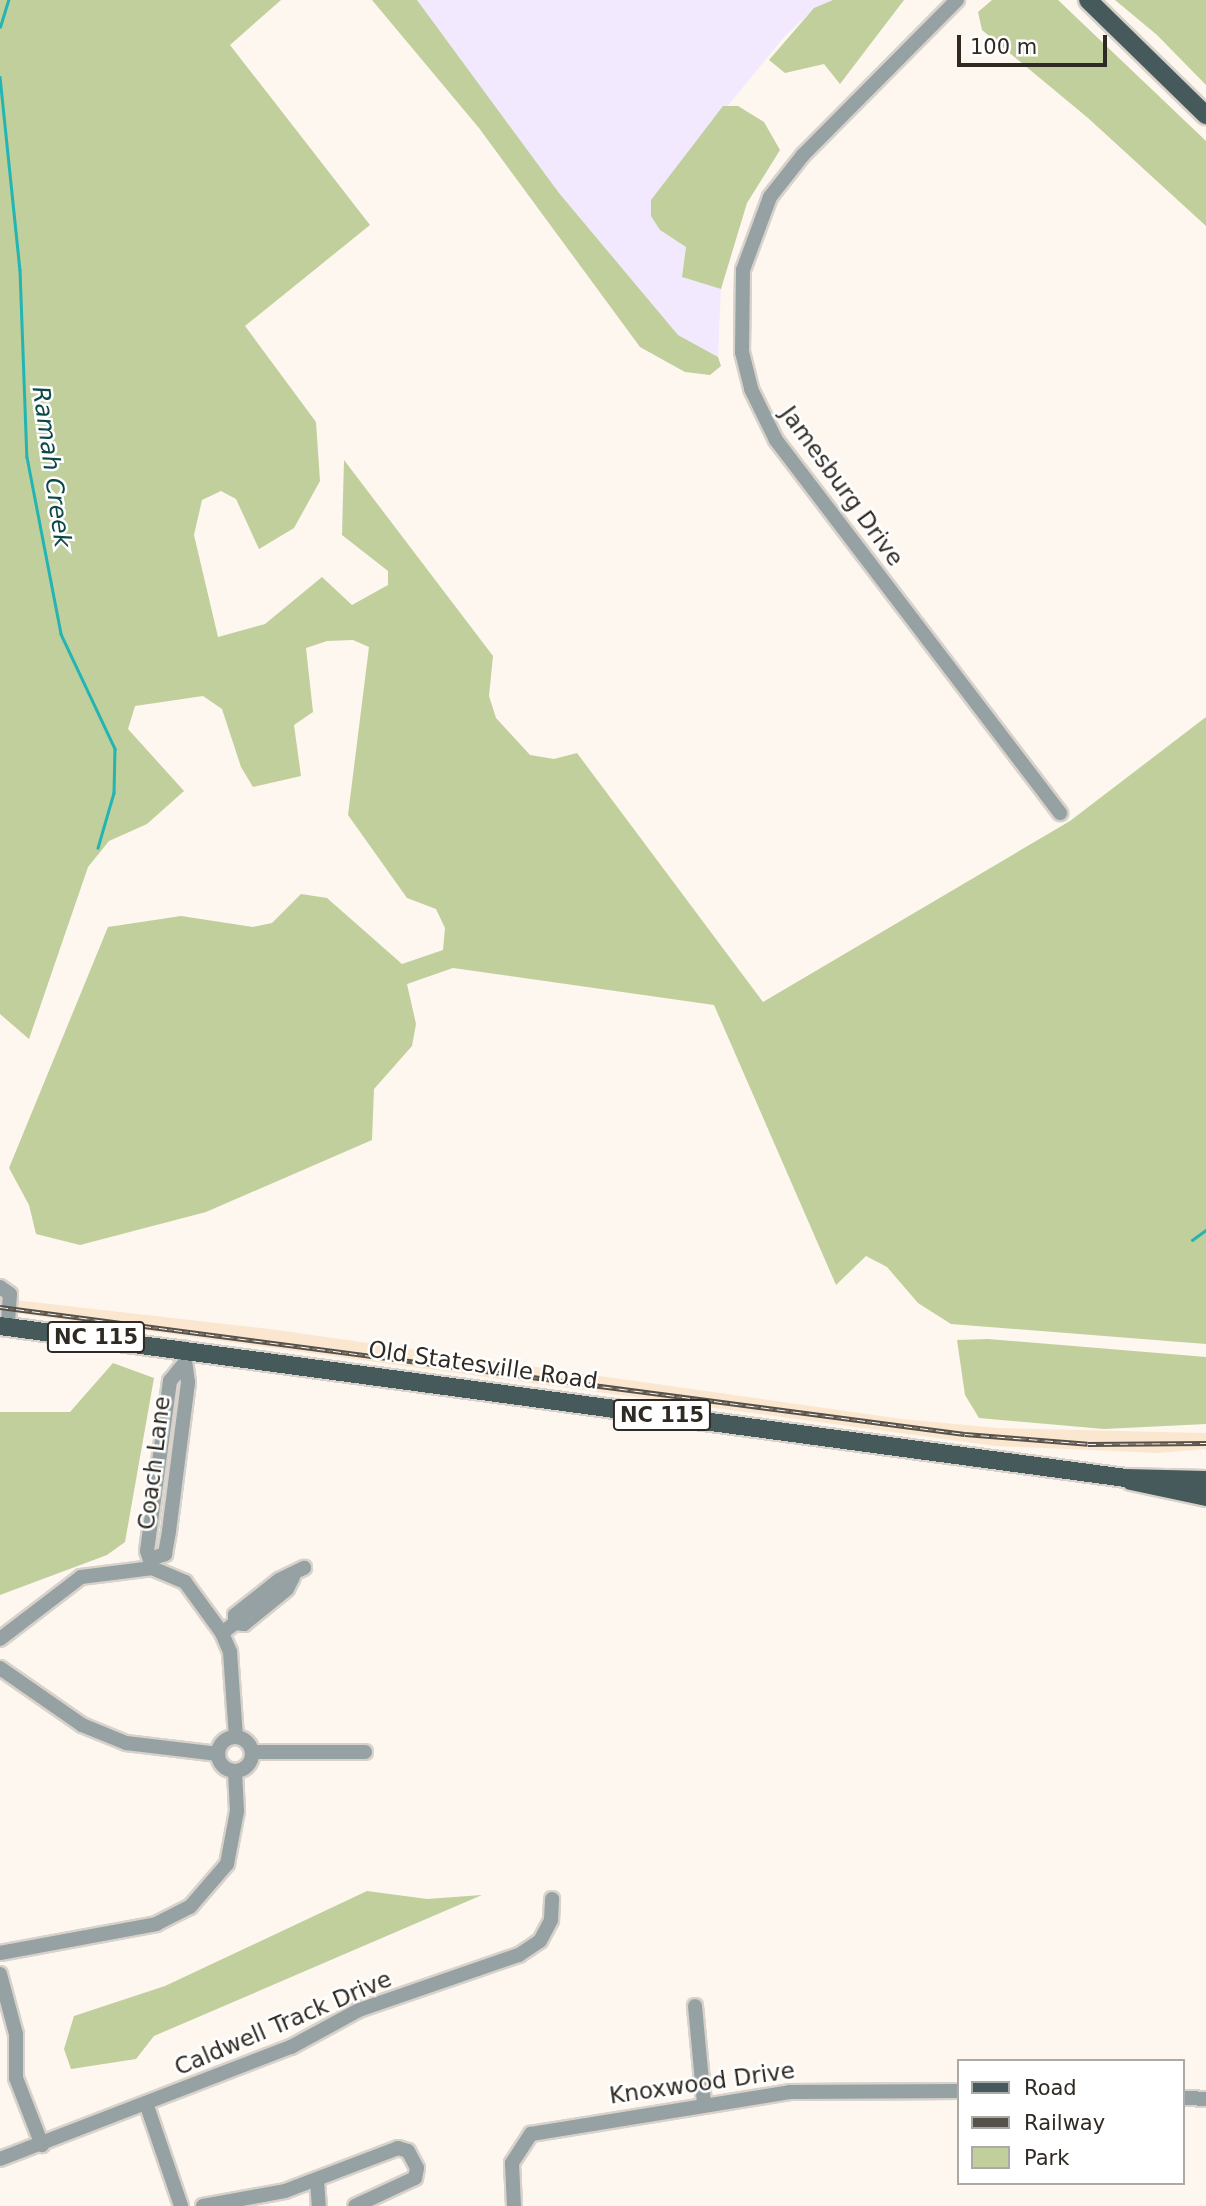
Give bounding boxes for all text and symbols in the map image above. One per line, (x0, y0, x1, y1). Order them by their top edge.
scale bar (961, 21, 1112, 65)
text: 100 m (970, 35, 1037, 59)
water label: Ramah Creek (25, 385, 77, 549)
street label: Jamesburg Drive (775, 401, 909, 571)
road number: NC 115 (45, 1320, 147, 1354)
street label: Old Statesville Road (367, 1335, 599, 1395)
street label: Coach Lane (132, 1395, 176, 1531)
road number: NC 115 (611, 1398, 713, 1432)
street label: Caldwell Track Drive (170, 1965, 396, 2081)
street label: Knoxwood Drive (608, 2056, 796, 2110)
legend (958, 2059, 1185, 2185)
text: Road (1024, 2076, 1077, 2100)
text: Railway (1024, 2111, 1105, 2135)
text: Park (1024, 2146, 1069, 2170)

